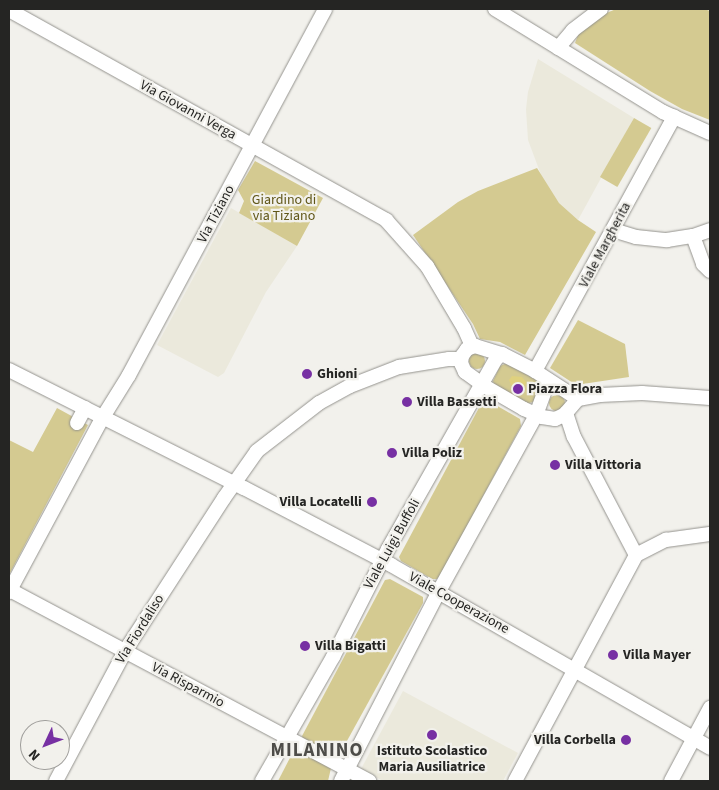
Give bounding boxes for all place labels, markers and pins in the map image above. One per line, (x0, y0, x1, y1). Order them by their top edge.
place label: Ghioni (317, 366, 357, 382)
marker: Ghioni (301, 368, 313, 380)
place label: Piazza Flora (528, 381, 602, 397)
marker: Piazza Flora (512, 383, 524, 395)
place label: Villa Bassetti (417, 394, 497, 410)
marker: Villa Bassetti (401, 396, 413, 408)
place label: Villa Poliz (402, 445, 462, 461)
marker: Villa Poliz (386, 447, 398, 459)
place label: Villa Vittoria (565, 457, 641, 473)
marker: Villa Vittoria (549, 459, 561, 471)
place label: Villa Locatelli (280, 494, 362, 510)
marker: Villa Locatelli (366, 496, 378, 508)
place label: Villa Bigatti (315, 638, 386, 654)
marker: Villa Bigatti (299, 640, 311, 652)
place label: Villa Mayer (623, 647, 691, 663)
marker: Villa Mayer (607, 649, 619, 661)
marker: Istituto Scolastico Maria Ausiliatrice (426, 729, 438, 741)
place label: Villa Corbella (534, 732, 616, 748)
marker: Villa Corbella (620, 734, 632, 746)
place label: Istituto Scolastico Maria Ausiliatrice (377, 743, 487, 776)

